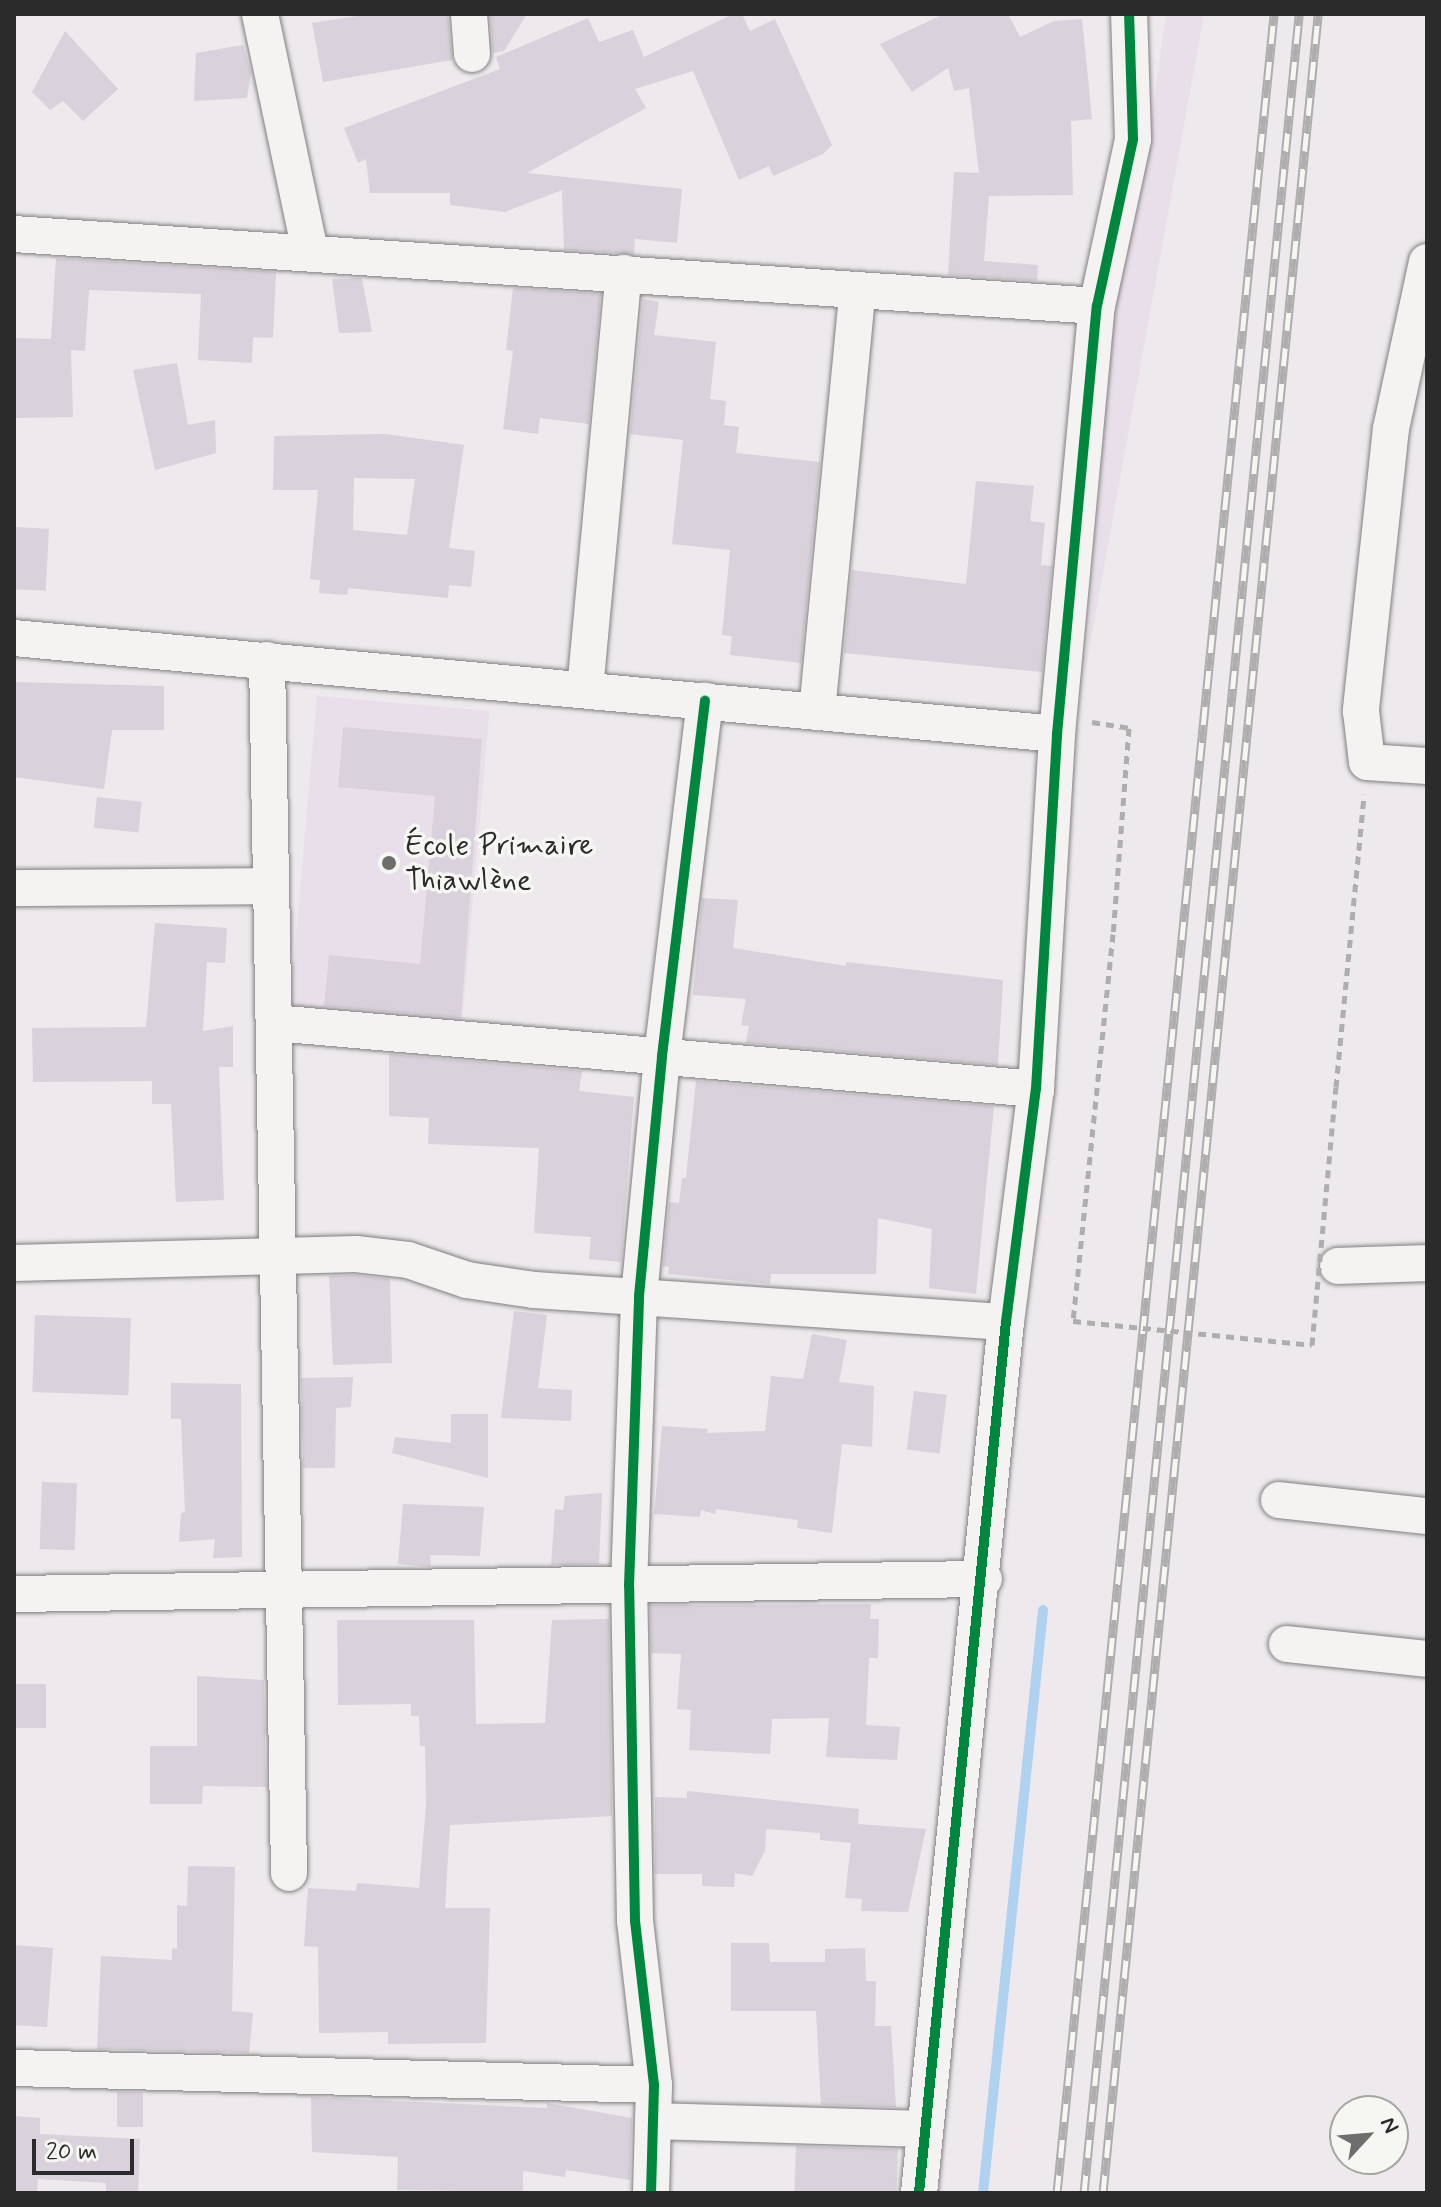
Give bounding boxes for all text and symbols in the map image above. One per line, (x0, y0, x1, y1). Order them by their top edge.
place label: École Primaire Thiawlène (405, 828, 596, 898)
marker: École Primaire Thiawlène (380, 854, 398, 872)
north arrow (1329, 2095, 1409, 2175)
text: N (1373, 2113, 1405, 2138)
scale bar (36, 2123, 138, 2173)
text: 20 m (46, 2137, 97, 2168)

